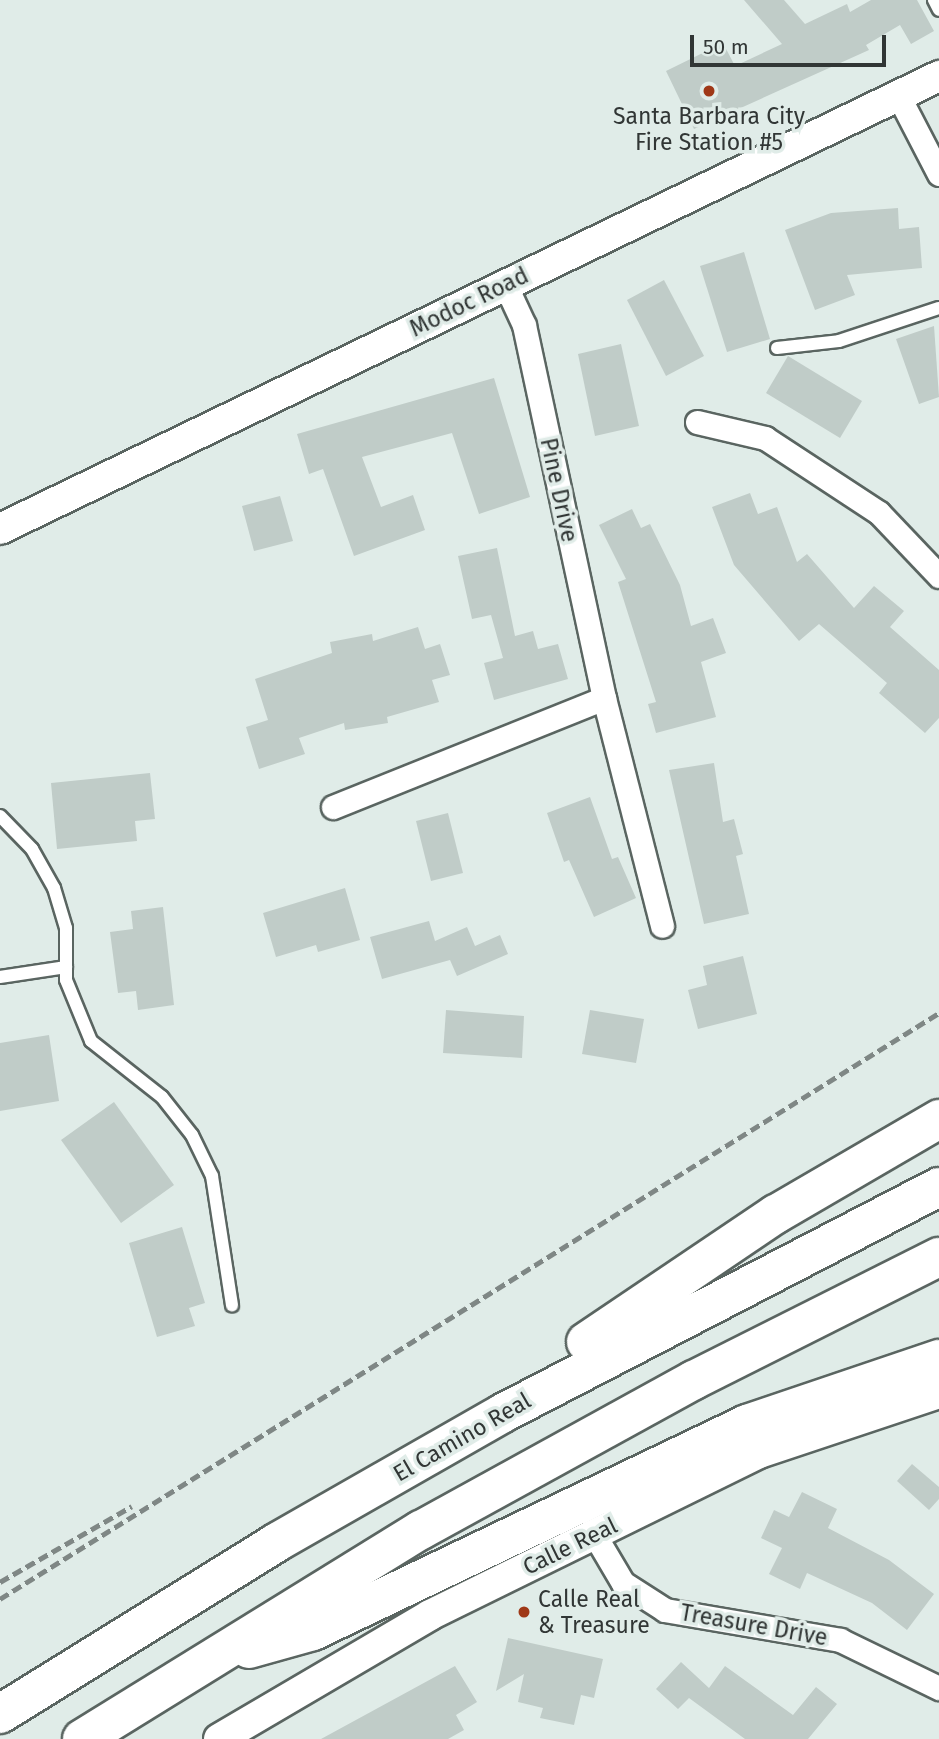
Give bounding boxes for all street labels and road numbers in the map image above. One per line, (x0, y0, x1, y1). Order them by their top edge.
street label: Modoc Road (405, 261, 533, 343)
street label: Pine Drive (534, 435, 584, 545)
street label: El Camino Real (388, 1386, 536, 1488)
street label: Calle Real (518, 1511, 622, 1581)
street label: Treasure Drive (678, 1598, 830, 1652)

